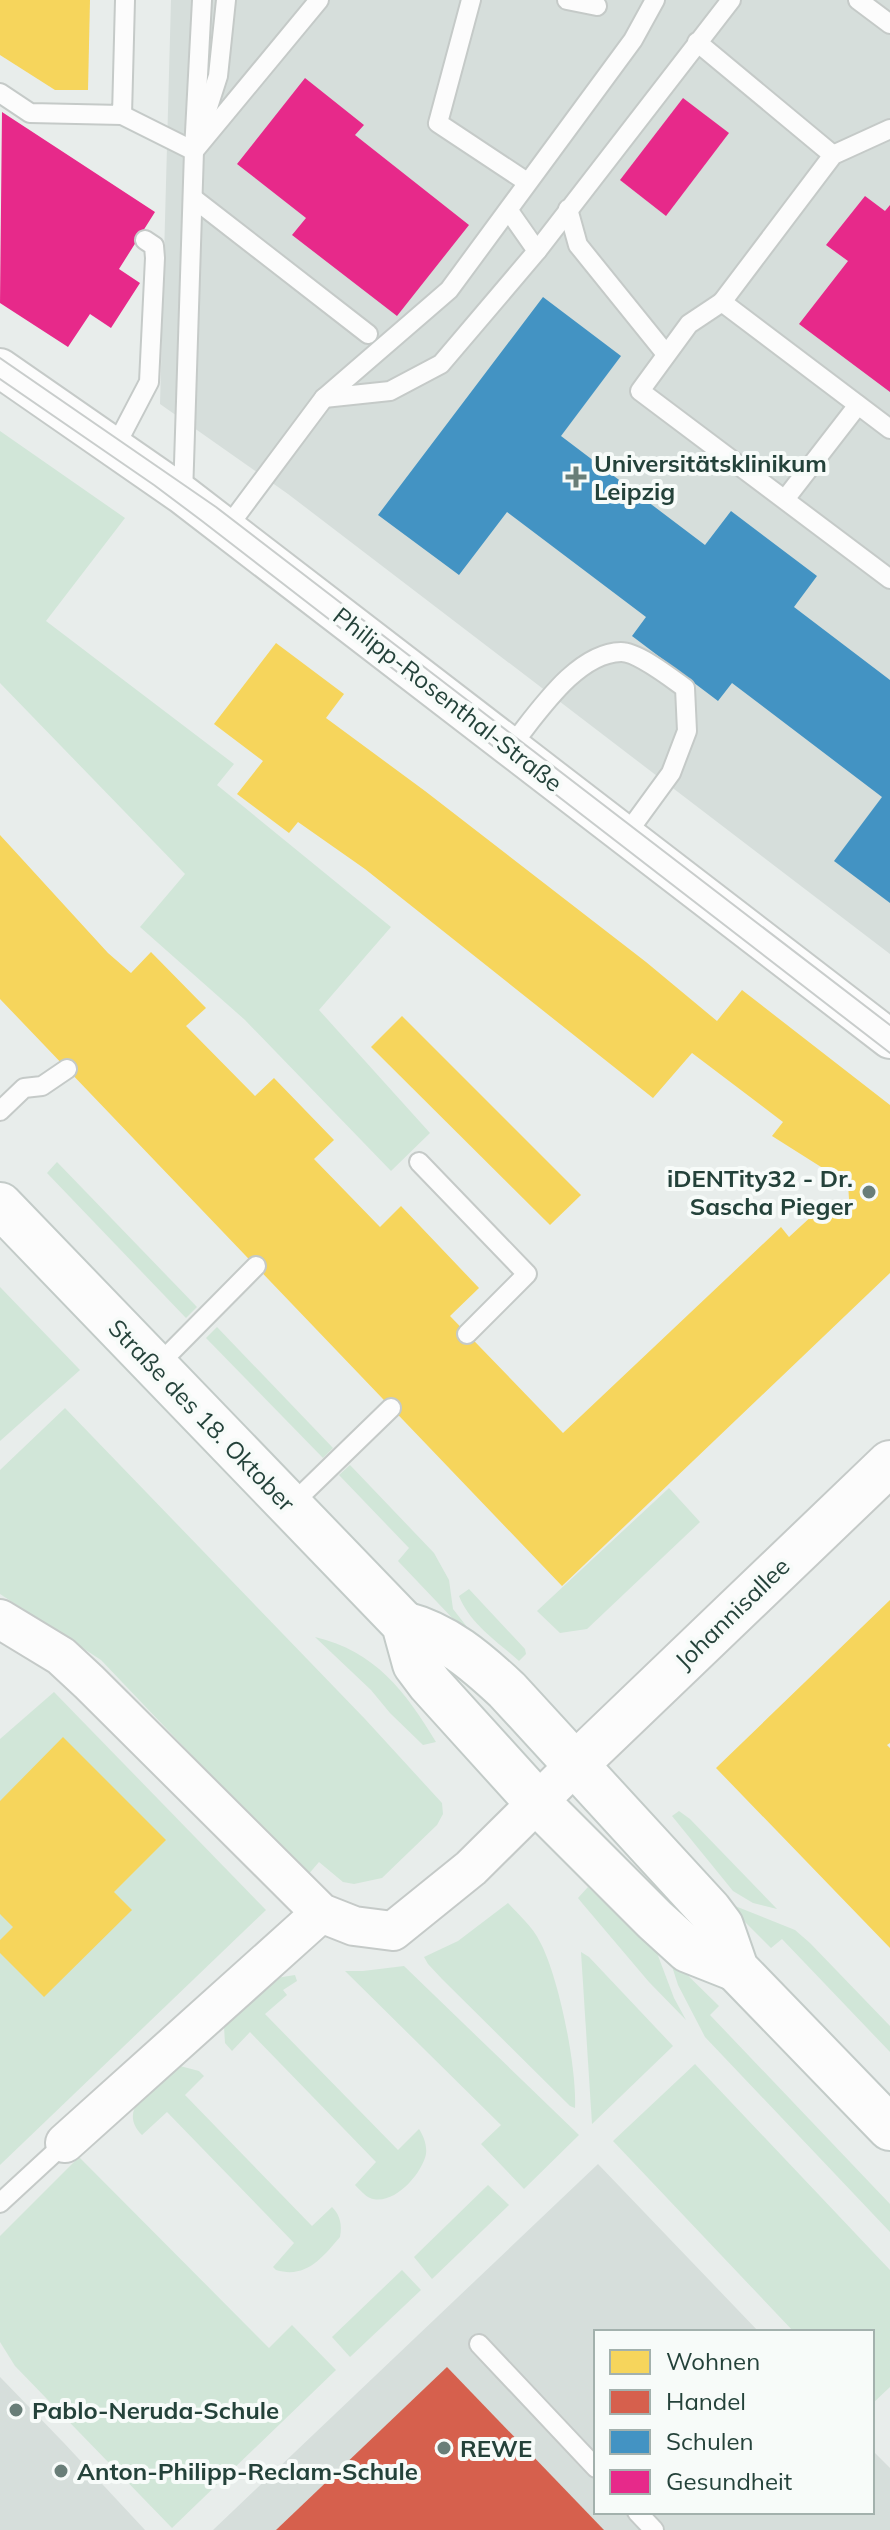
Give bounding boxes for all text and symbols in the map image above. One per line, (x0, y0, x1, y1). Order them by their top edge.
place label: Universitätsklinikum Leipzig (594, 448, 827, 506)
marker: Universitätsklinikum Leipzig (565, 466, 587, 488)
street label: Philipp-Rosenthal-Straße (328, 600, 568, 798)
place label: iDENTity32 - Dr. Sascha Pieger (667, 1163, 854, 1221)
marker: iDENTity32 - Dr. Sascha Pieger (860, 1183, 878, 1201)
street label: Straße des 18. Oktober (102, 1313, 302, 1518)
street label: Johannisallee (668, 1551, 796, 1675)
legend (594, 2330, 874, 2514)
text: Wohnen (666, 2346, 760, 2376)
text: Handel (666, 2386, 746, 2416)
place label: Pablo-Neruda-Schule (32, 2395, 279, 2425)
marker: Pablo-Neruda-Schule (7, 2401, 25, 2419)
text: Schulen (666, 2426, 754, 2456)
place label: REWE (460, 2433, 532, 2463)
marker: REWE (435, 2439, 453, 2457)
place label: Anton-Philipp-Reclam-Schule (77, 2456, 418, 2486)
marker: Anton-Philipp-Reclam-Schule (52, 2462, 70, 2480)
text: Gesundheit (666, 2466, 792, 2496)

